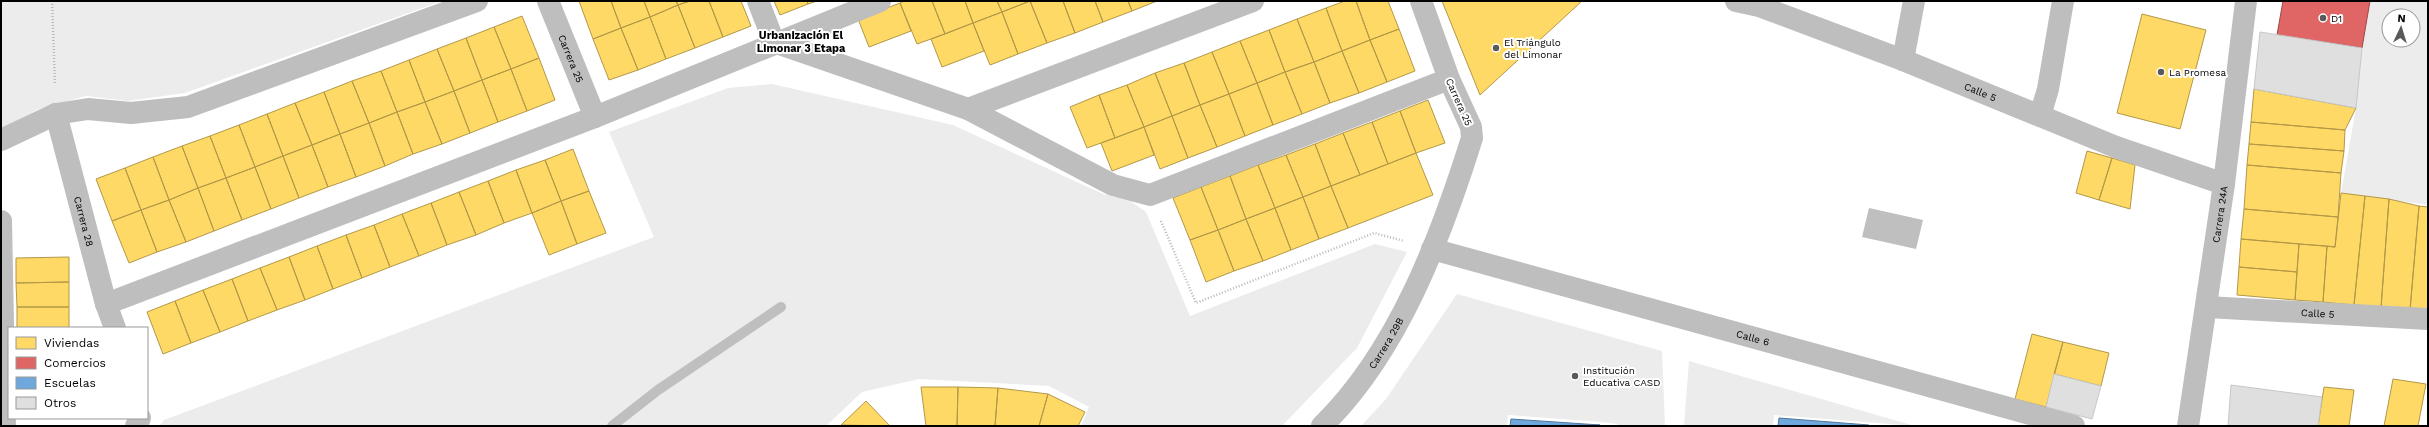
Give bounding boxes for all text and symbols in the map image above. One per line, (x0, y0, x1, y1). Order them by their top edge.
north arrow (2381, 8, 2421, 48)
text: N (2397, 12, 2406, 25)
marker: D1 (2318, 13, 2328, 23)
place label: D1 (2331, 13, 2342, 24)
district label: Urbanización El Limonar 3 Etapa (757, 29, 846, 55)
street label: Carrera 25 (557, 33, 586, 84)
place label: El Triángulo del Limonar (1504, 37, 1562, 60)
marker: El Triángulo del Limonar (1491, 43, 1501, 53)
marker: La Promesa (2156, 67, 2166, 77)
place label: La Promesa (2169, 67, 2226, 78)
street label: Carrera 25 (1444, 77, 1474, 128)
street label: Calle 5 (1963, 80, 1998, 103)
street label: Carrera 24A (2210, 185, 2229, 244)
street label: Carrera 28 (72, 195, 96, 247)
street label: Calle 5 (2301, 307, 2335, 319)
street label: Carrera 29B (1366, 316, 1405, 371)
legend (8, 327, 148, 419)
street label: Calle 6 (1735, 328, 1771, 347)
text: Viviendas (44, 336, 99, 350)
text: Comercios (44, 356, 106, 370)
place label: Institución Educativa CASD (1583, 365, 1660, 388)
marker: Institución Educativa CASD (1570, 371, 1580, 381)
text: Escuelas (44, 376, 96, 390)
text: Otros (44, 396, 76, 410)

